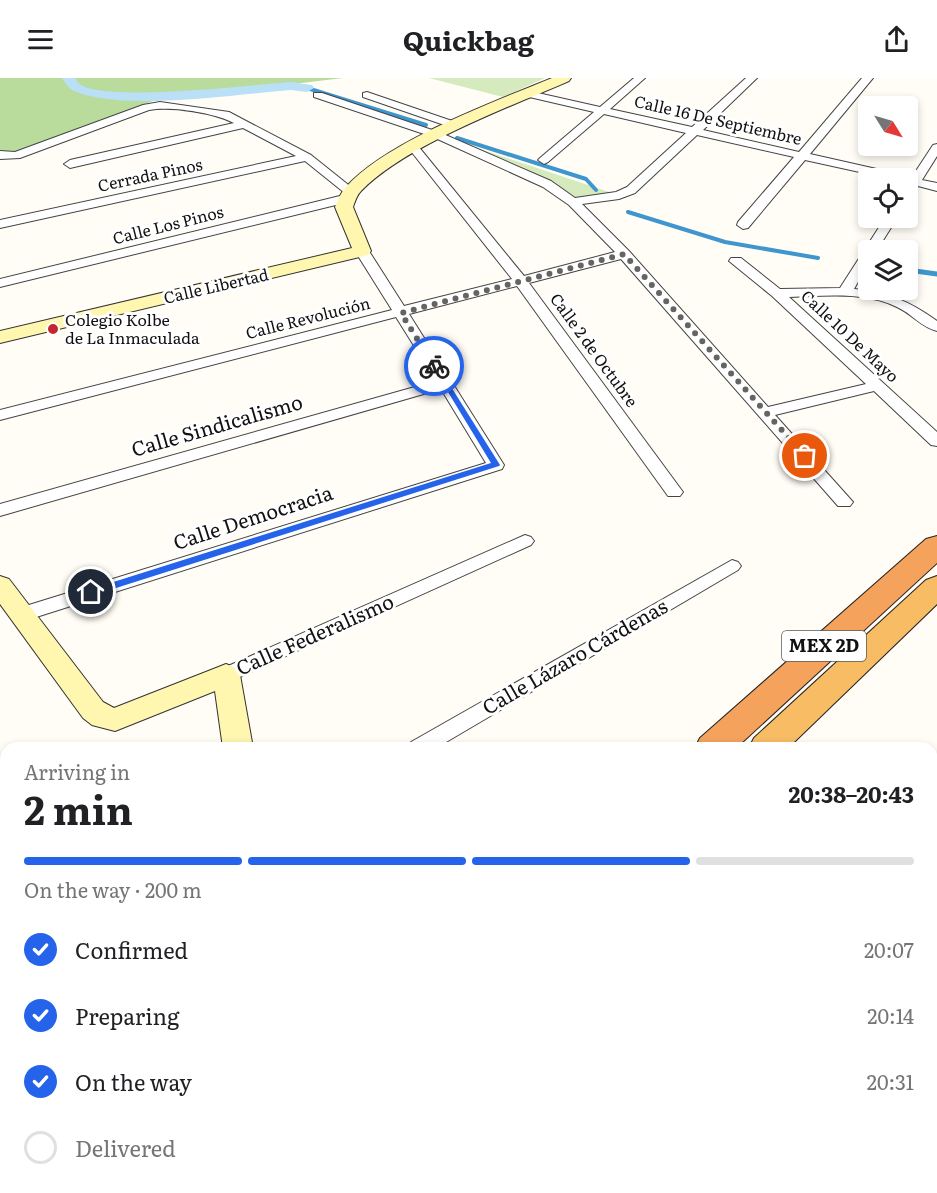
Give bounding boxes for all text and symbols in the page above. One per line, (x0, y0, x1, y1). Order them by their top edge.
text: Quickbag (403, 19, 534, 59)
icon: menu (24, 23, 57, 56)
icon: share (880, 23, 913, 56)
street label: Calle 16 De Septiembre (632, 88, 804, 150)
north arrow (858, 96, 918, 156)
map controls (858, 96, 918, 300)
street label: Cerrada Pinos (95, 151, 204, 197)
button: locate (858, 168, 918, 228)
street label: Calle Los Pinos (110, 199, 226, 249)
button: layers (858, 240, 918, 300)
street label: Calle Libertad (161, 261, 271, 309)
street label: Calle 10 De Mayo (796, 283, 905, 387)
street label: Calle 2 de Octubre (545, 287, 644, 411)
street label: Calle Revolución (243, 290, 373, 344)
place label: Colegio Kolbe de La Inmaculada (65, 307, 200, 349)
marker: Colegio Kolbe de La Inmaculada (46, 322, 60, 336)
courier (404, 336, 464, 396)
icon: bike (418, 350, 451, 383)
street label: Calle Sindicalismo (127, 385, 306, 463)
pin (779, 430, 830, 481)
icon: bag (788, 439, 821, 472)
street label: Calle Democracia (169, 476, 336, 556)
pin (65, 566, 116, 617)
icon: home (74, 575, 107, 608)
street label: Calle Federalismo (230, 585, 398, 681)
street label: Calle Lázaro Cárdenas (476, 590, 672, 721)
road number: MEX 2D (782, 631, 866, 661)
text: Arriving in (24, 756, 130, 786)
text: 20:38–20:43 (788, 777, 914, 810)
text: 2 min (24, 779, 133, 837)
text: On the way · 200 m (24, 874, 202, 904)
icon: check (24, 933, 57, 966)
text: Confirmed (75, 933, 188, 966)
text: 20:07 (864, 934, 914, 964)
icon: check (24, 999, 57, 1032)
text: Preparing (75, 999, 179, 1032)
text: 20:14 (867, 1000, 914, 1030)
icon: check (24, 1065, 57, 1098)
text: On the way (75, 1065, 192, 1098)
text: 20:31 (867, 1066, 914, 1096)
text: Delivered (75, 1131, 176, 1164)

